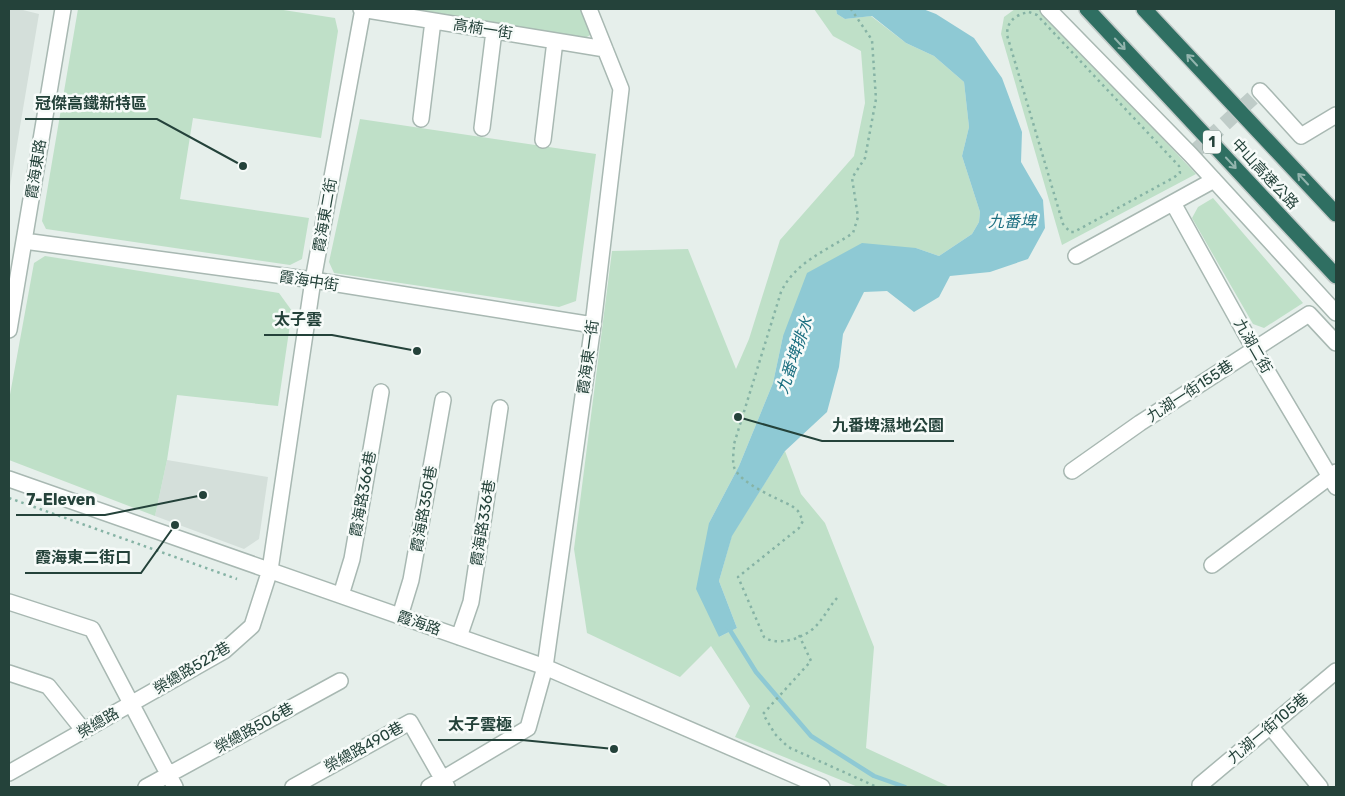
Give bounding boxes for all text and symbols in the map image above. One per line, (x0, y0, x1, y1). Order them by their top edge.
street label: 高楠一街 (452, 15, 514, 43)
one-way arrow (1114, 38, 1126, 51)
one-way arrow (1186, 54, 1198, 66)
callout: 冠傑高鐵新特區 (25, 88, 157, 119)
text: 冠傑高鐵新特區 (35, 94, 147, 113)
road number: 1 (1203, 130, 1221, 154)
street label: 中山高速公路 (1228, 135, 1302, 213)
street label: 霞海東路 (22, 138, 50, 200)
one-way arrow (1225, 157, 1237, 170)
one-way arrow (1297, 172, 1309, 185)
street label: 霞海東二街 (310, 176, 340, 254)
water label: 九番埤 (988, 212, 1038, 231)
street label: 霞海中街 (278, 267, 340, 295)
callout: 太子雲 (264, 304, 332, 335)
text: 太子雲 (274, 310, 322, 329)
water label: 九番埤排水 (772, 313, 817, 396)
street label: 九湖二街 (1230, 316, 1276, 376)
street label: 霞海東一街 (574, 319, 602, 395)
street label: 九湖一街155巷 (1143, 356, 1237, 426)
callout: 九番埤濕地公園 (822, 410, 954, 441)
text: 九番埤濕地公園 (832, 416, 944, 435)
street label: 霞海路366巷 (347, 450, 379, 538)
street label: 霞海路350巷 (408, 464, 440, 554)
street label: 霞海路336巷 (467, 479, 499, 567)
callout: 7-Eleven (16, 484, 105, 515)
text: 7-Eleven (26, 490, 96, 509)
callout: 霞海東二街口 (25, 542, 141, 573)
text: 霞海東二街口 (35, 548, 131, 567)
street label: 霞海路 (395, 607, 443, 639)
street label: 榮總路522巷 (150, 638, 234, 698)
street label: 九湖一街105巷 (1224, 689, 1312, 767)
street label: 榮總路506巷 (211, 699, 297, 757)
street label: 榮總路 (74, 704, 122, 742)
callout: 太子雲極 (438, 709, 522, 740)
text: 太子雲極 (448, 715, 512, 734)
street label: 榮總路490巷 (321, 718, 407, 776)

